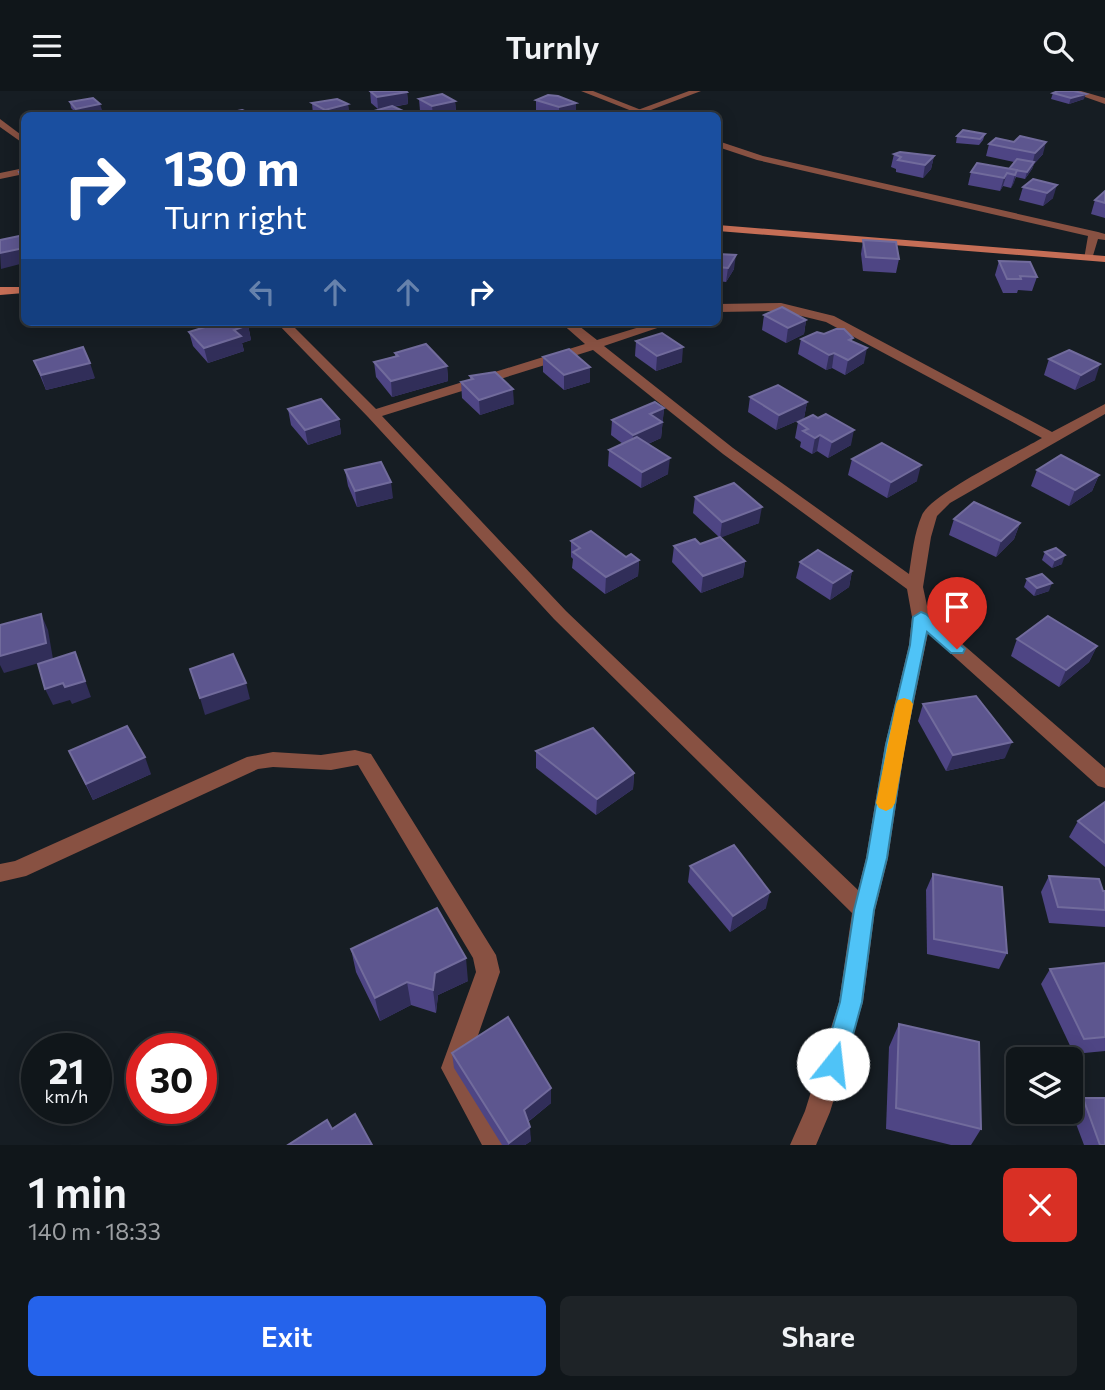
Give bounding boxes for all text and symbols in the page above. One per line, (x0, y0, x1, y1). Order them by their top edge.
text: Turnly (506, 26, 599, 66)
icon: menu (28, 27, 66, 65)
icon: search (1039, 27, 1077, 65)
text: 130 m (164, 136, 299, 196)
icon: right (49, 140, 140, 231)
text: Turn right (164, 196, 307, 236)
icon: left (243, 273, 281, 311)
icon: ahead (316, 273, 354, 311)
icon: ahead (389, 273, 427, 311)
icon: right (462, 273, 500, 311)
pin (927, 577, 987, 649)
icon: arrive (938, 588, 976, 626)
position arrow (796, 1027, 870, 1101)
speed limit sign: 30 (126, 1033, 217, 1124)
map controls (1006, 1047, 1083, 1124)
button: layers (1006, 1047, 1083, 1124)
text: 21 (49, 1048, 84, 1091)
text: km/h (45, 1085, 88, 1107)
text: 1 min (28, 1165, 127, 1217)
button: close (1003, 1168, 1077, 1242)
text: 140 m · 18:33 (28, 1217, 161, 1245)
button: Exit (28, 1296, 546, 1376)
button: Share (560, 1296, 1077, 1376)

